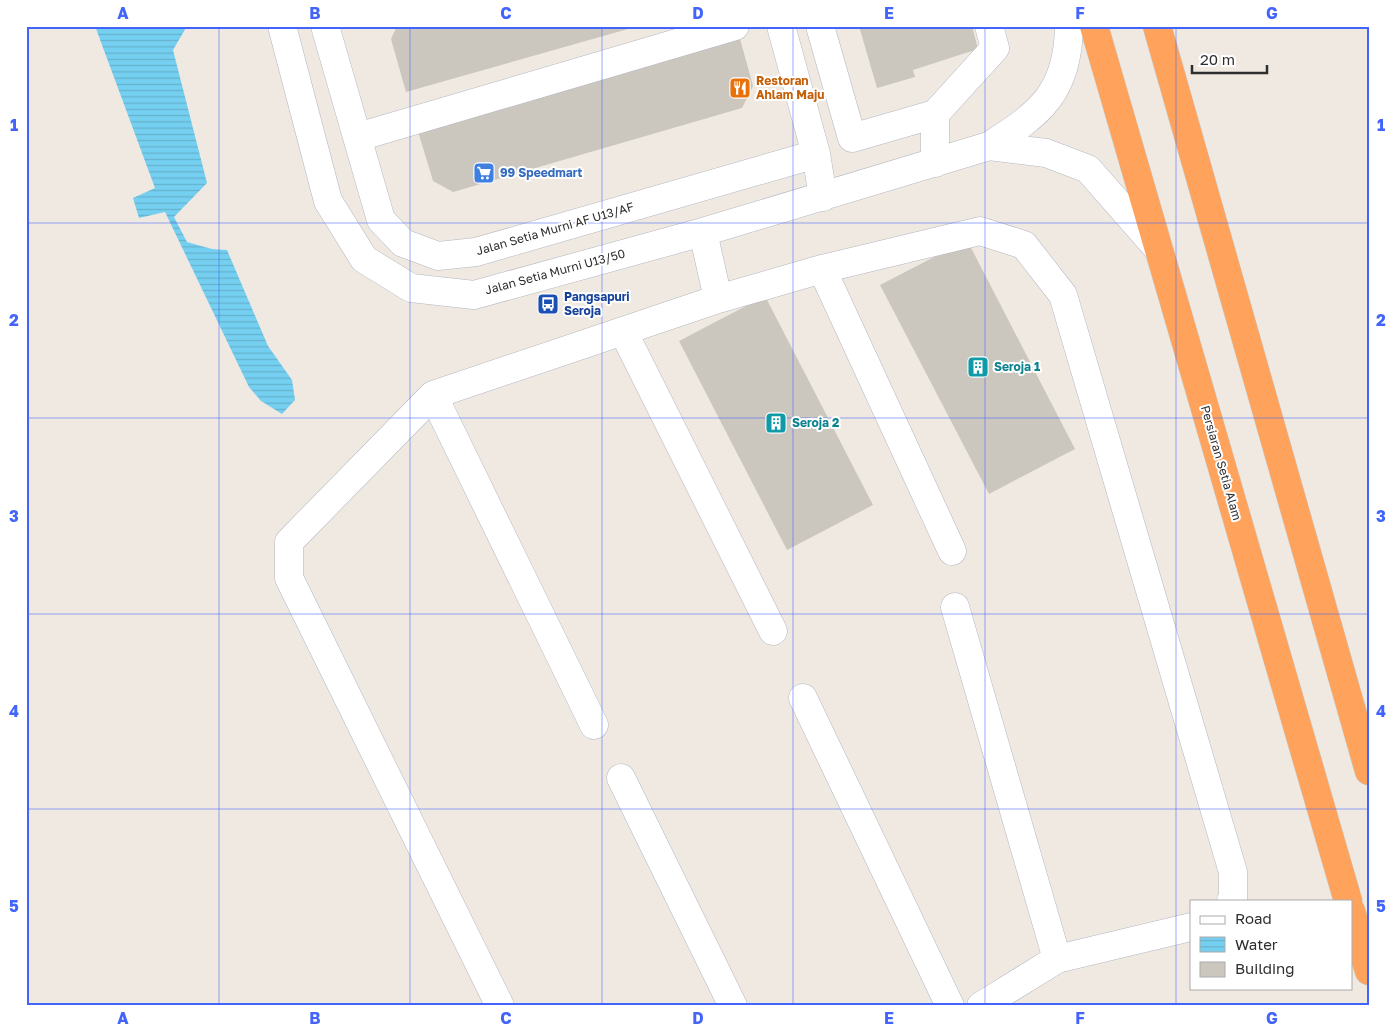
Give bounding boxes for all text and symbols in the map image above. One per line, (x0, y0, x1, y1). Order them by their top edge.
text: A (117, 3, 129, 23)
text: B (309, 3, 321, 23)
text: C (500, 3, 512, 23)
text: D (692, 3, 704, 23)
text: E (884, 3, 894, 23)
text: F (1075, 3, 1085, 23)
text: G (1266, 3, 1278, 23)
scale bar (1192, 42, 1268, 74)
text: 20 m (1200, 50, 1235, 68)
place label: Restoran Ahlam Maju (756, 73, 824, 102)
restaurant icon: Restoran Ahlam Maju (728, 76, 752, 100)
text: 1 (10, 115, 18, 135)
text: 1 (1377, 115, 1385, 135)
supermarket icon: 99 Speedmart (472, 161, 496, 185)
place label: 99 Speedmart (500, 165, 583, 180)
street label: Jalan Setia Murni AF U13/AF (474, 199, 635, 258)
street label: Jalan Setia Murni U13/50 (483, 246, 627, 297)
place label: Pangsapuri Seroja (564, 289, 630, 318)
bus stop icon: Pangsapuri Seroja (536, 292, 560, 316)
text: 2 (9, 310, 19, 330)
text: 2 (1376, 310, 1386, 330)
building icon: Seroja 1 (966, 355, 990, 379)
place label: Seroja 1 (994, 359, 1040, 374)
street label: Persiaran Setia Alam (1198, 404, 1245, 522)
building icon: Seroja 2 (764, 411, 788, 435)
place label: Seroja 2 (792, 415, 839, 430)
text: 3 (9, 506, 19, 526)
text: 3 (1376, 506, 1386, 526)
text: 4 (9, 701, 19, 721)
text: 4 (1376, 701, 1386, 721)
text: 5 (9, 896, 19, 916)
text: 5 (1376, 896, 1386, 916)
legend (1190, 900, 1352, 990)
text: Road (1235, 909, 1272, 927)
text: Water (1235, 935, 1278, 953)
text: Building (1235, 959, 1295, 977)
text: A (117, 1008, 129, 1028)
text: B (309, 1008, 321, 1028)
text: C (500, 1008, 512, 1028)
text: D (692, 1008, 704, 1028)
text: E (884, 1008, 894, 1028)
text: F (1075, 1008, 1085, 1028)
text: G (1266, 1008, 1278, 1028)

